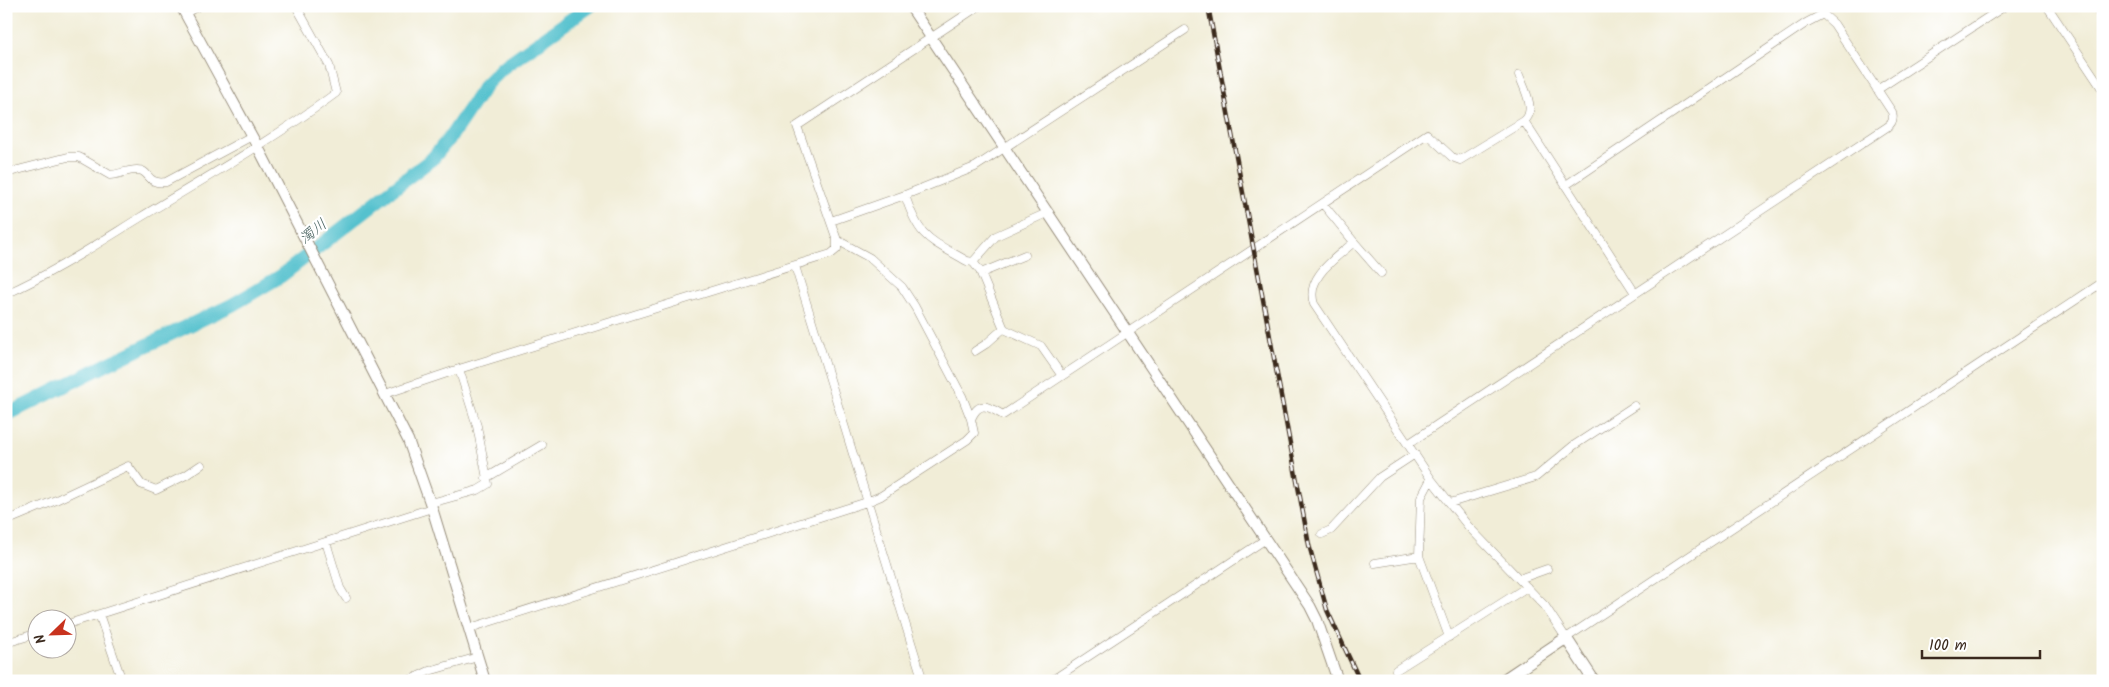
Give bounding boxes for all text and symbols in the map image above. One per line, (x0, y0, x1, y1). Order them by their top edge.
water label: 濁川 (294, 213, 333, 250)
north arrow (28, 610, 78, 660)
scale bar (1922, 627, 2039, 659)
text: N (29, 630, 53, 647)
text: 100 m (1929, 634, 1967, 658)

